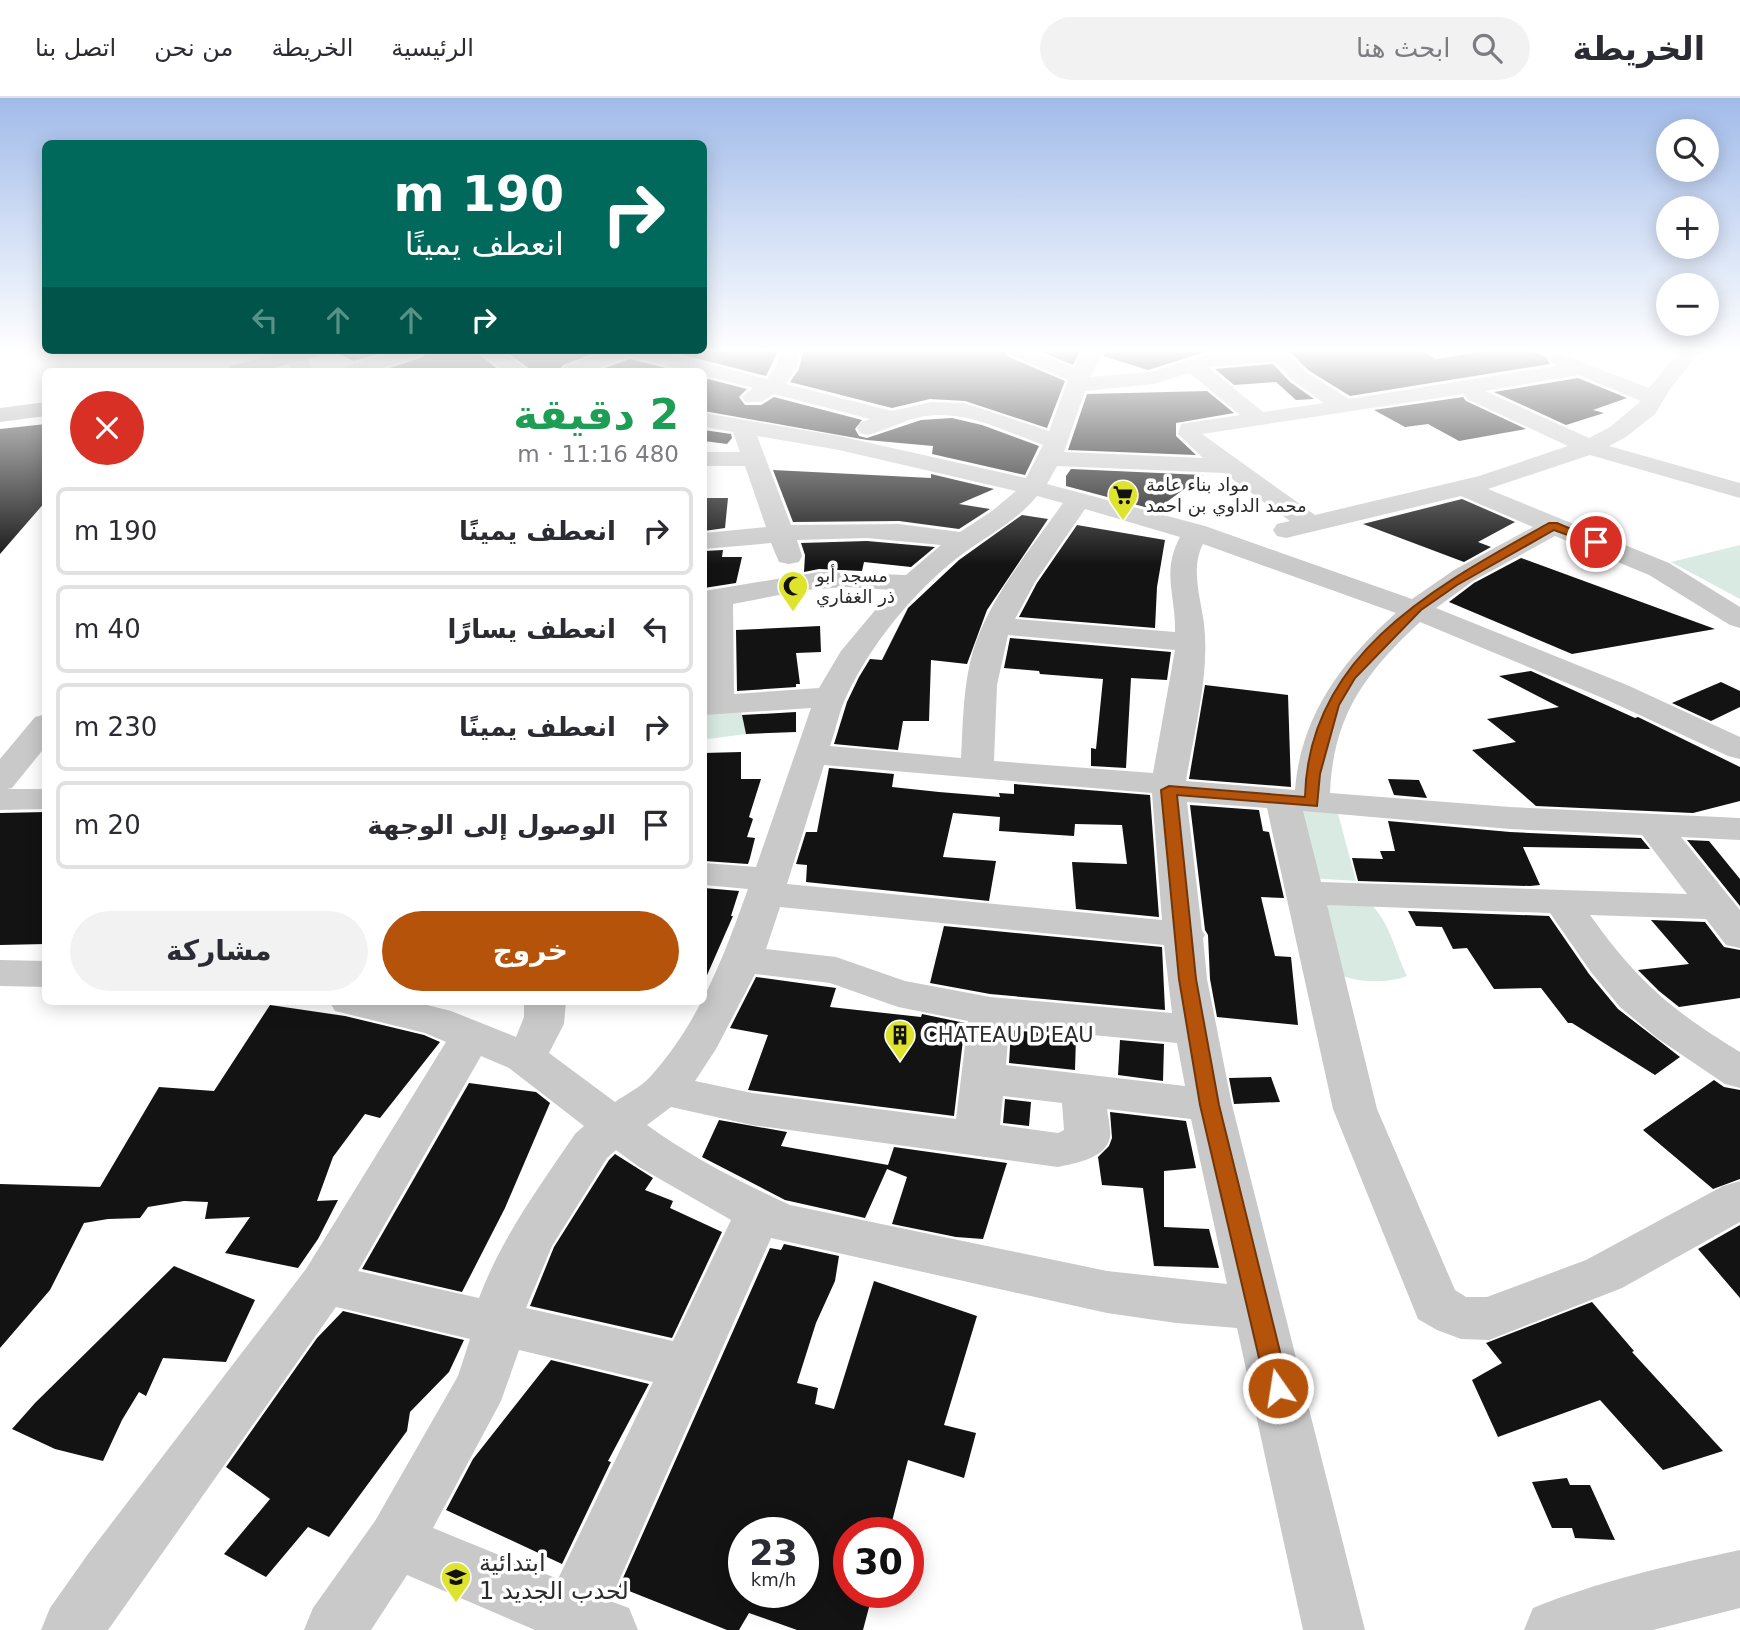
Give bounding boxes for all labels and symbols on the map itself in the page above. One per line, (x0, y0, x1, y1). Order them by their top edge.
place label: مواد بناء عامة محمد الداوي بن احمد (1146, 474, 1307, 517)
supermarket icon: مواد بناء عامة محمد الداوي بن احمد (1106, 478, 1140, 522)
pin (1566, 512, 1626, 572)
place label: مسجد أبو ذر الغفاري (815, 564, 895, 608)
mosque icon: مسجد أبو ذر الغفاري (776, 569, 810, 613)
building icon: CHATEAU D'EAU (883, 1018, 917, 1062)
place label: CHATEAU D'EAU (923, 1023, 1094, 1047)
position arrow (1241, 1351, 1315, 1425)
speed limit sign: 30 (833, 1517, 924, 1608)
place label: ابتدائية لحدب الجديد 1 (479, 1549, 629, 1605)
school or university icon: ابتدائية لحدب الجديد 1 (439, 1560, 473, 1604)

